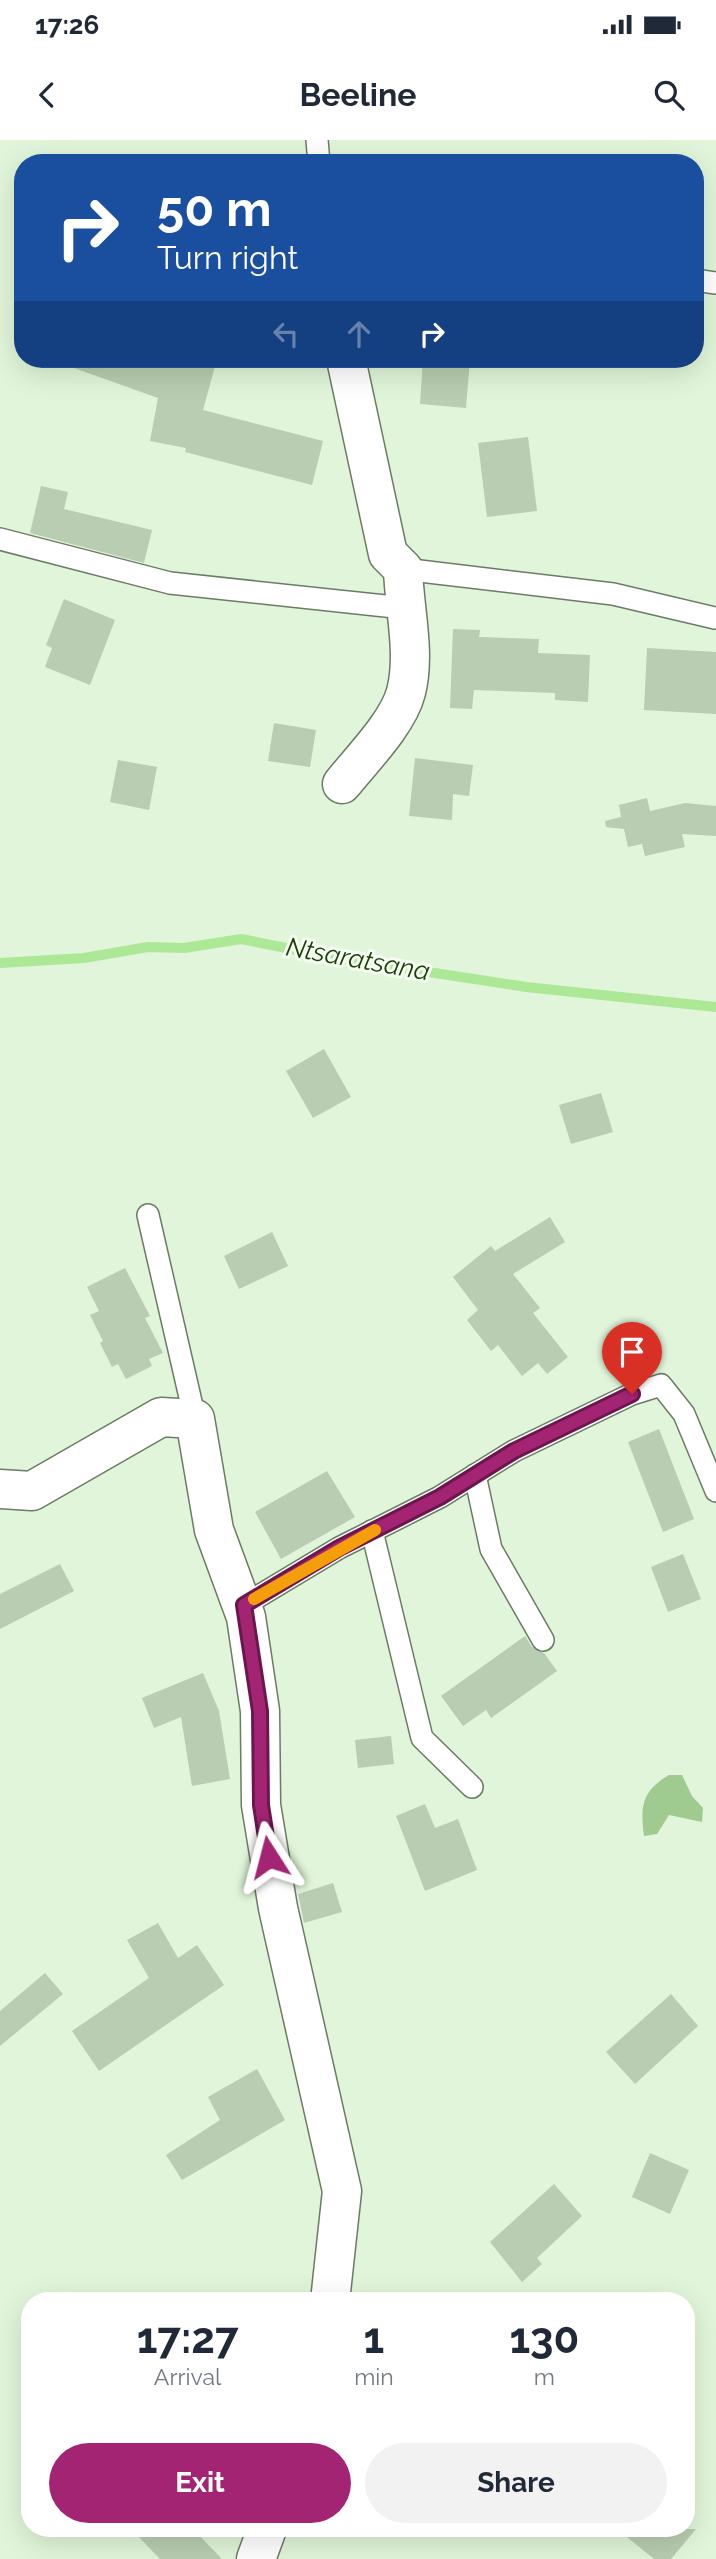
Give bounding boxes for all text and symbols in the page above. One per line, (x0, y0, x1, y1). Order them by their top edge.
text: 17:26 (35, 10, 99, 40)
icon: back (28, 76, 66, 114)
text: Beeline (300, 76, 416, 113)
icon: search (650, 76, 688, 114)
text: 50 m (157, 180, 272, 237)
icon: right (42, 182, 133, 273)
text: Turn right (157, 239, 298, 276)
icon: left (267, 315, 305, 353)
icon: ahead (340, 315, 378, 353)
icon: right (413, 315, 451, 353)
water label: Ntsaratsana (284, 932, 432, 986)
pin (602, 1322, 662, 1394)
icon: arrive (613, 1333, 651, 1371)
position arrow (232, 1820, 306, 1894)
text: 17:27 (137, 2314, 239, 2363)
text: 1 (364, 2314, 384, 2363)
text: 130 (509, 2314, 579, 2363)
text: Arrival (154, 2363, 221, 2390)
text: min (354, 2363, 394, 2390)
text: m (534, 2363, 555, 2390)
button: Exit (49, 2443, 351, 2523)
button: Share (365, 2443, 667, 2523)

